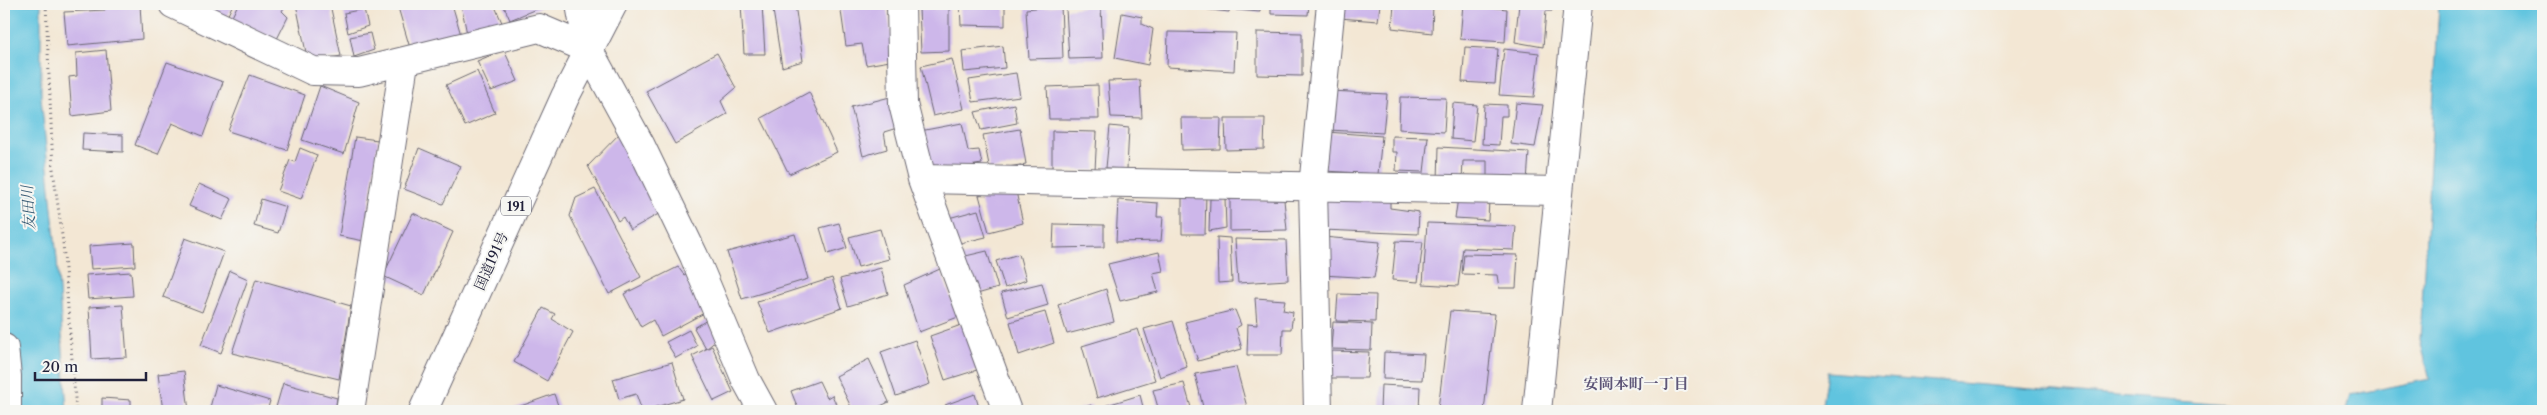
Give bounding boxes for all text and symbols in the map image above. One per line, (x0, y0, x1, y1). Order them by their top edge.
water label: 友田川 (17, 183, 39, 231)
road number: 191 (501, 197, 531, 216)
street label: 国道191号 (470, 229, 512, 293)
scale bar (35, 350, 146, 382)
text: 20 m (42, 357, 78, 376)
district label: 安岡本町一丁目 (1583, 374, 1689, 393)

